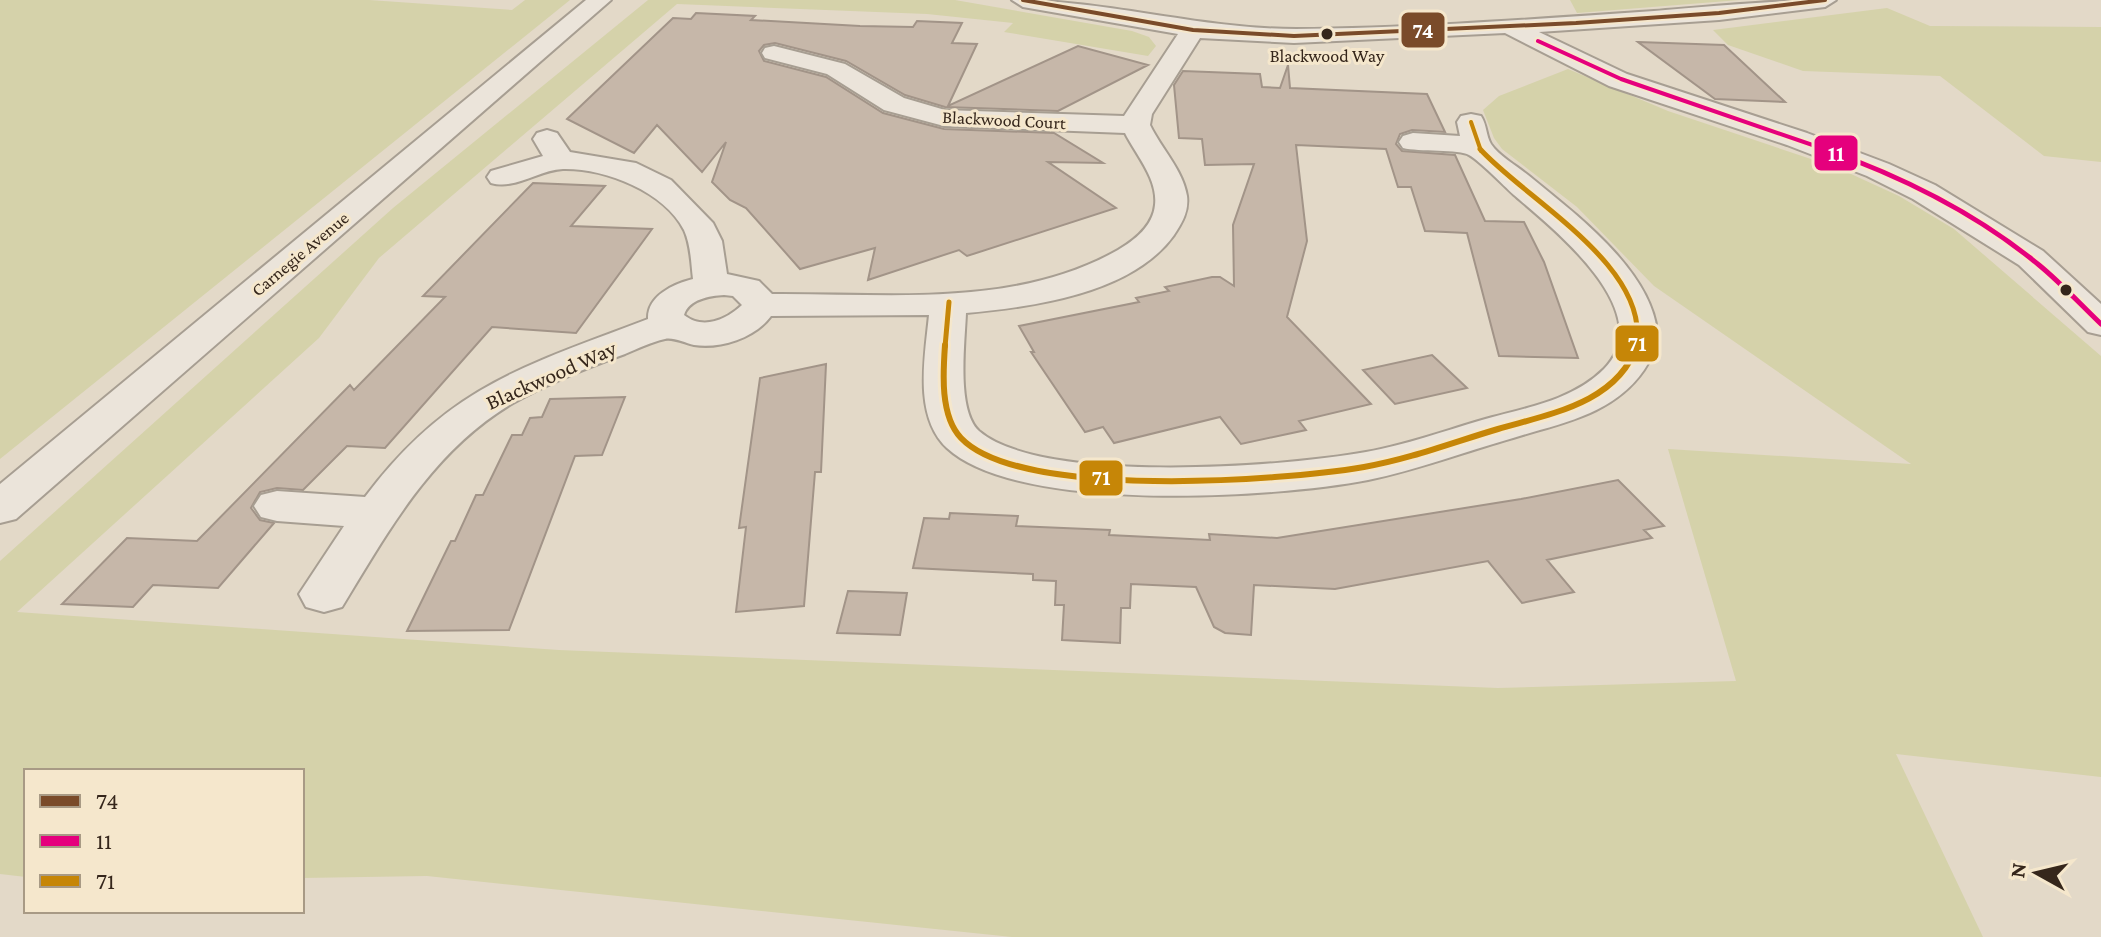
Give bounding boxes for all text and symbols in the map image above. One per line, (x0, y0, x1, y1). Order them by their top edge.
line badge: 74 (1400, 11, 1446, 49)
text: 74 (1412, 18, 1434, 43)
marker: Blackwood Way (1319, 26, 1335, 42)
place label: Blackwood Way (1270, 46, 1385, 66)
street label: Blackwood Court (942, 107, 1067, 133)
line badge: 11 (1813, 134, 1859, 172)
text: 11 (1828, 141, 1844, 166)
street label: Carnegie Avenue (247, 208, 353, 300)
unlabelled marker (2058, 282, 2074, 298)
line badge: 71 (1614, 324, 1660, 363)
text: 71 (1628, 331, 1646, 356)
street label: Blackwood Way (482, 335, 621, 415)
line badge: 71 (1078, 459, 1124, 497)
text: 71 (1092, 465, 1110, 490)
legend (24, 769, 304, 913)
text: 74 (96, 787, 119, 814)
text: 11 (96, 827, 112, 854)
north arrow (1997, 833, 2077, 913)
text: N (2004, 861, 2031, 879)
text: 71 (96, 867, 115, 894)

